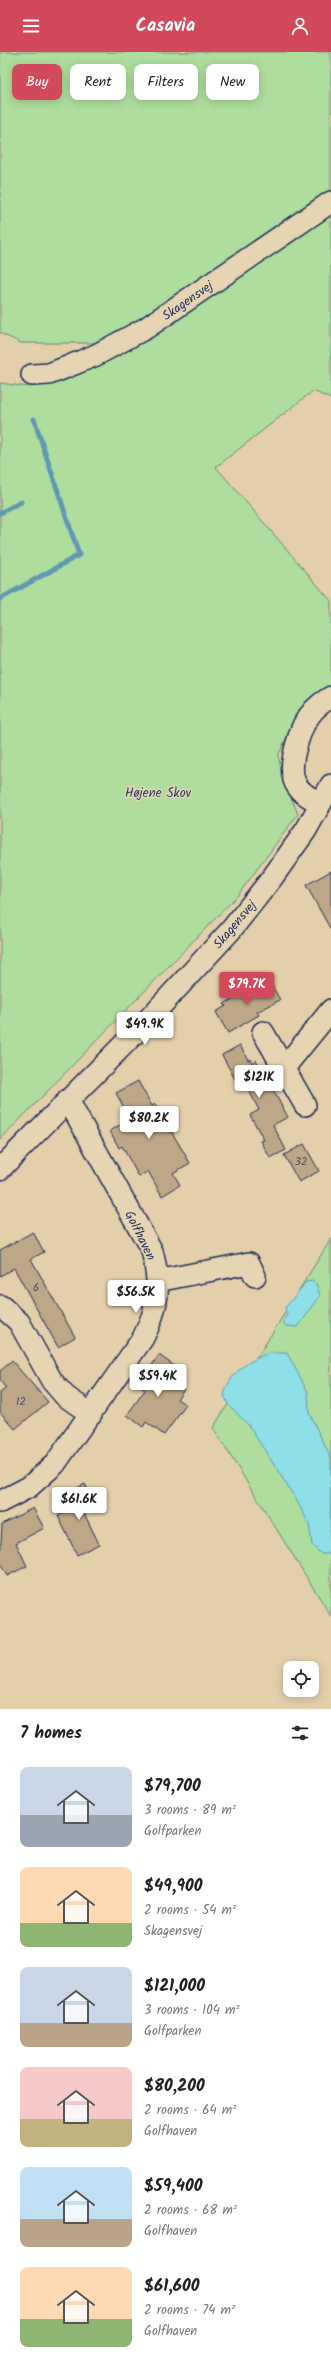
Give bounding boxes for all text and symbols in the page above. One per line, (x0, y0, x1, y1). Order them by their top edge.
text: Casavia (136, 12, 195, 41)
icon: menu (20, 15, 42, 37)
icon: person (289, 15, 311, 37)
chip: Buy (12, 64, 62, 100)
chip: Rent (70, 64, 126, 100)
chip: Filters (134, 64, 198, 100)
chip: New (206, 64, 259, 100)
street label: Skagensvej (158, 276, 218, 327)
park label: Højene Skov (125, 783, 192, 804)
street label: Skagensvej (208, 895, 262, 954)
pin: $79.7K (214, 972, 280, 1006)
text: $79.7K (228, 974, 266, 995)
pin: $49.9K (112, 1012, 178, 1046)
text: $49.9K (126, 1014, 164, 1035)
pin: $121K (231, 1065, 287, 1099)
text: $121K (244, 1067, 274, 1088)
pin: $80.2K (116, 1106, 182, 1140)
text: $80.2K (129, 1108, 169, 1129)
house number: 32 (295, 1153, 307, 1171)
street label: Golfhaven (119, 1207, 161, 1264)
house number: 6 (33, 1279, 39, 1297)
pin: $56.5K (103, 1280, 169, 1314)
text: $56.5K (117, 1282, 155, 1303)
pin: $59.4K (125, 1364, 191, 1398)
text: $59.4K (139, 1366, 177, 1387)
house number: 12 (16, 1393, 26, 1411)
pin: $61.6K (46, 1487, 112, 1521)
text: $61.6K (61, 1489, 97, 1510)
map controls (283, 1661, 319, 1697)
button: locate (283, 1661, 319, 1697)
text: 7 homes (20, 1720, 82, 1747)
icon: filters (289, 1722, 311, 1744)
text: $79,700 (144, 1773, 201, 1800)
icon: home (52, 1783, 100, 1831)
text: 3 rooms · 89 m² (144, 1800, 236, 1821)
text: Golfparken (144, 1821, 201, 1842)
text: $49,900 (144, 1873, 202, 1900)
icon: home (52, 1883, 100, 1931)
text: 2 rooms · 54 m² (144, 1900, 236, 1921)
text: Skagensvej (144, 1921, 202, 1942)
text: $121,000 (144, 1973, 205, 2000)
icon: home (52, 1983, 100, 2031)
text: 3 rooms · 104 m² (144, 2000, 239, 2021)
text: Golfparken (144, 2021, 201, 2042)
text: $80,200 (144, 2073, 205, 2100)
icon: home (52, 2083, 100, 2131)
text: 2 rooms · 64 m² (144, 2100, 236, 2121)
text: Golfhaven (144, 2121, 197, 2142)
text: $59,400 (144, 2173, 202, 2200)
icon: home (52, 2183, 100, 2231)
text: 2 rooms · 68 m² (144, 2200, 237, 2221)
text: Golfhaven (144, 2221, 197, 2242)
text: $61,600 (144, 2273, 200, 2300)
icon: home (52, 2283, 100, 2331)
text: 2 rooms · 74 m² (144, 2300, 235, 2321)
text: Golfhaven (144, 2321, 197, 2342)

